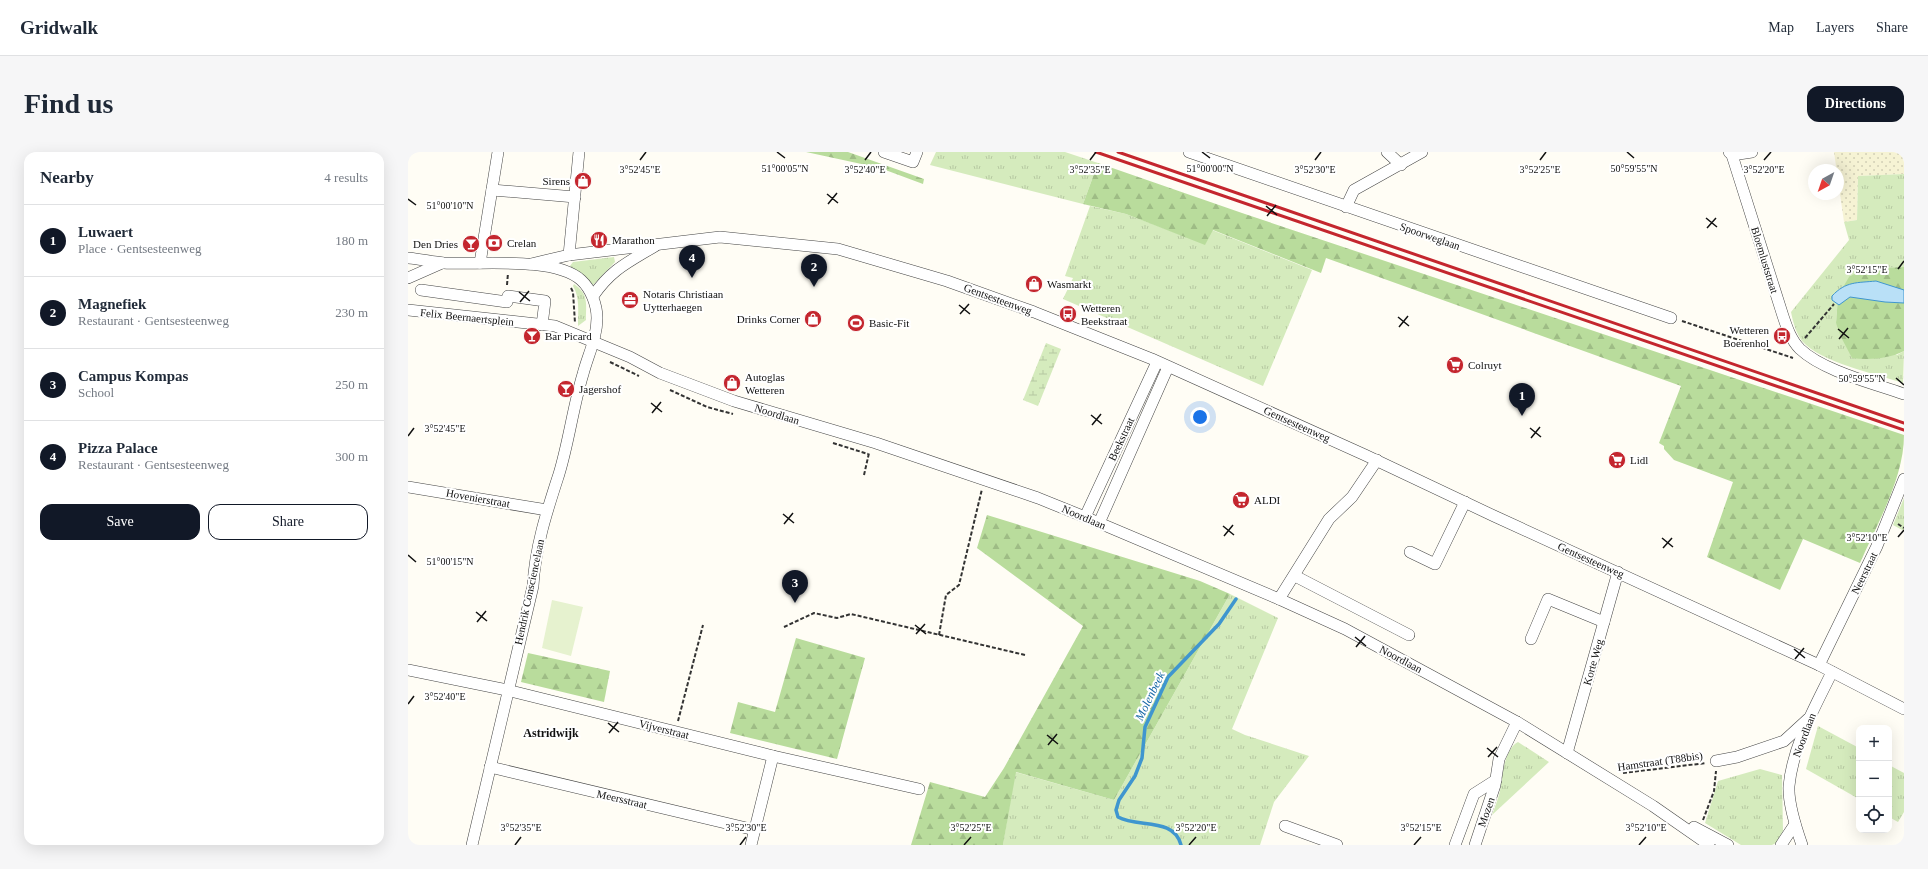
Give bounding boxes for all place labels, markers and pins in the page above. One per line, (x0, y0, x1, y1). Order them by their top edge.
shop icon: Sirens (573, 171, 593, 191)
place label: Sirens (543, 175, 570, 187)
restaurant icon: Marathon (589, 230, 609, 250)
bank icon: Crelan (484, 233, 504, 253)
bar icon: Den Dries (461, 234, 481, 254)
place label: Marathon (612, 234, 655, 246)
place label: Crelan (507, 237, 537, 249)
place label: Den Dries (413, 238, 458, 250)
pin: 4 (679, 245, 705, 278)
pin: 2 (801, 254, 827, 287)
shop icon: Wasmarkt (1024, 274, 1044, 294)
place label: Wasmarkt (1047, 278, 1091, 290)
place label: Notaris Christiaan Uytterhaegen (643, 288, 724, 313)
office icon: Notaris Christiaan Uytterhaegen (620, 290, 640, 310)
place label: Wetteren Beekstraat (1081, 302, 1127, 327)
bus stop icon: Wetteren Beekstraat (1058, 304, 1078, 324)
shop icon: Drinks Corner (803, 309, 823, 329)
place label: Drinks Corner (737, 313, 800, 325)
sports icon: Basic-Fit (846, 313, 866, 333)
place label: Basic-Fit (869, 317, 909, 329)
place label: Wetteren Boerenhol (1723, 324, 1769, 349)
bar icon: Bar Picard (522, 326, 542, 346)
bus stop icon: Wetteren Boerenhol (1772, 326, 1792, 346)
place label: Bar Picard (545, 330, 592, 342)
supermarket icon: Colruyt (1445, 355, 1465, 375)
place label: Colruyt (1468, 359, 1502, 371)
place label: Autoglas Wetteren (745, 371, 785, 396)
shop icon: Autoglas Wetteren (722, 373, 742, 393)
bar icon: Jagershof (556, 379, 576, 399)
place label: Jagershof (579, 383, 621, 395)
pin: 1 (1509, 383, 1535, 416)
supermarket icon: Lidl (1607, 450, 1627, 470)
place label: Lidl (1630, 454, 1648, 466)
supermarket icon: ALDI (1231, 490, 1251, 510)
place label: ALDI (1254, 494, 1281, 506)
pin: 3 (782, 570, 808, 603)

